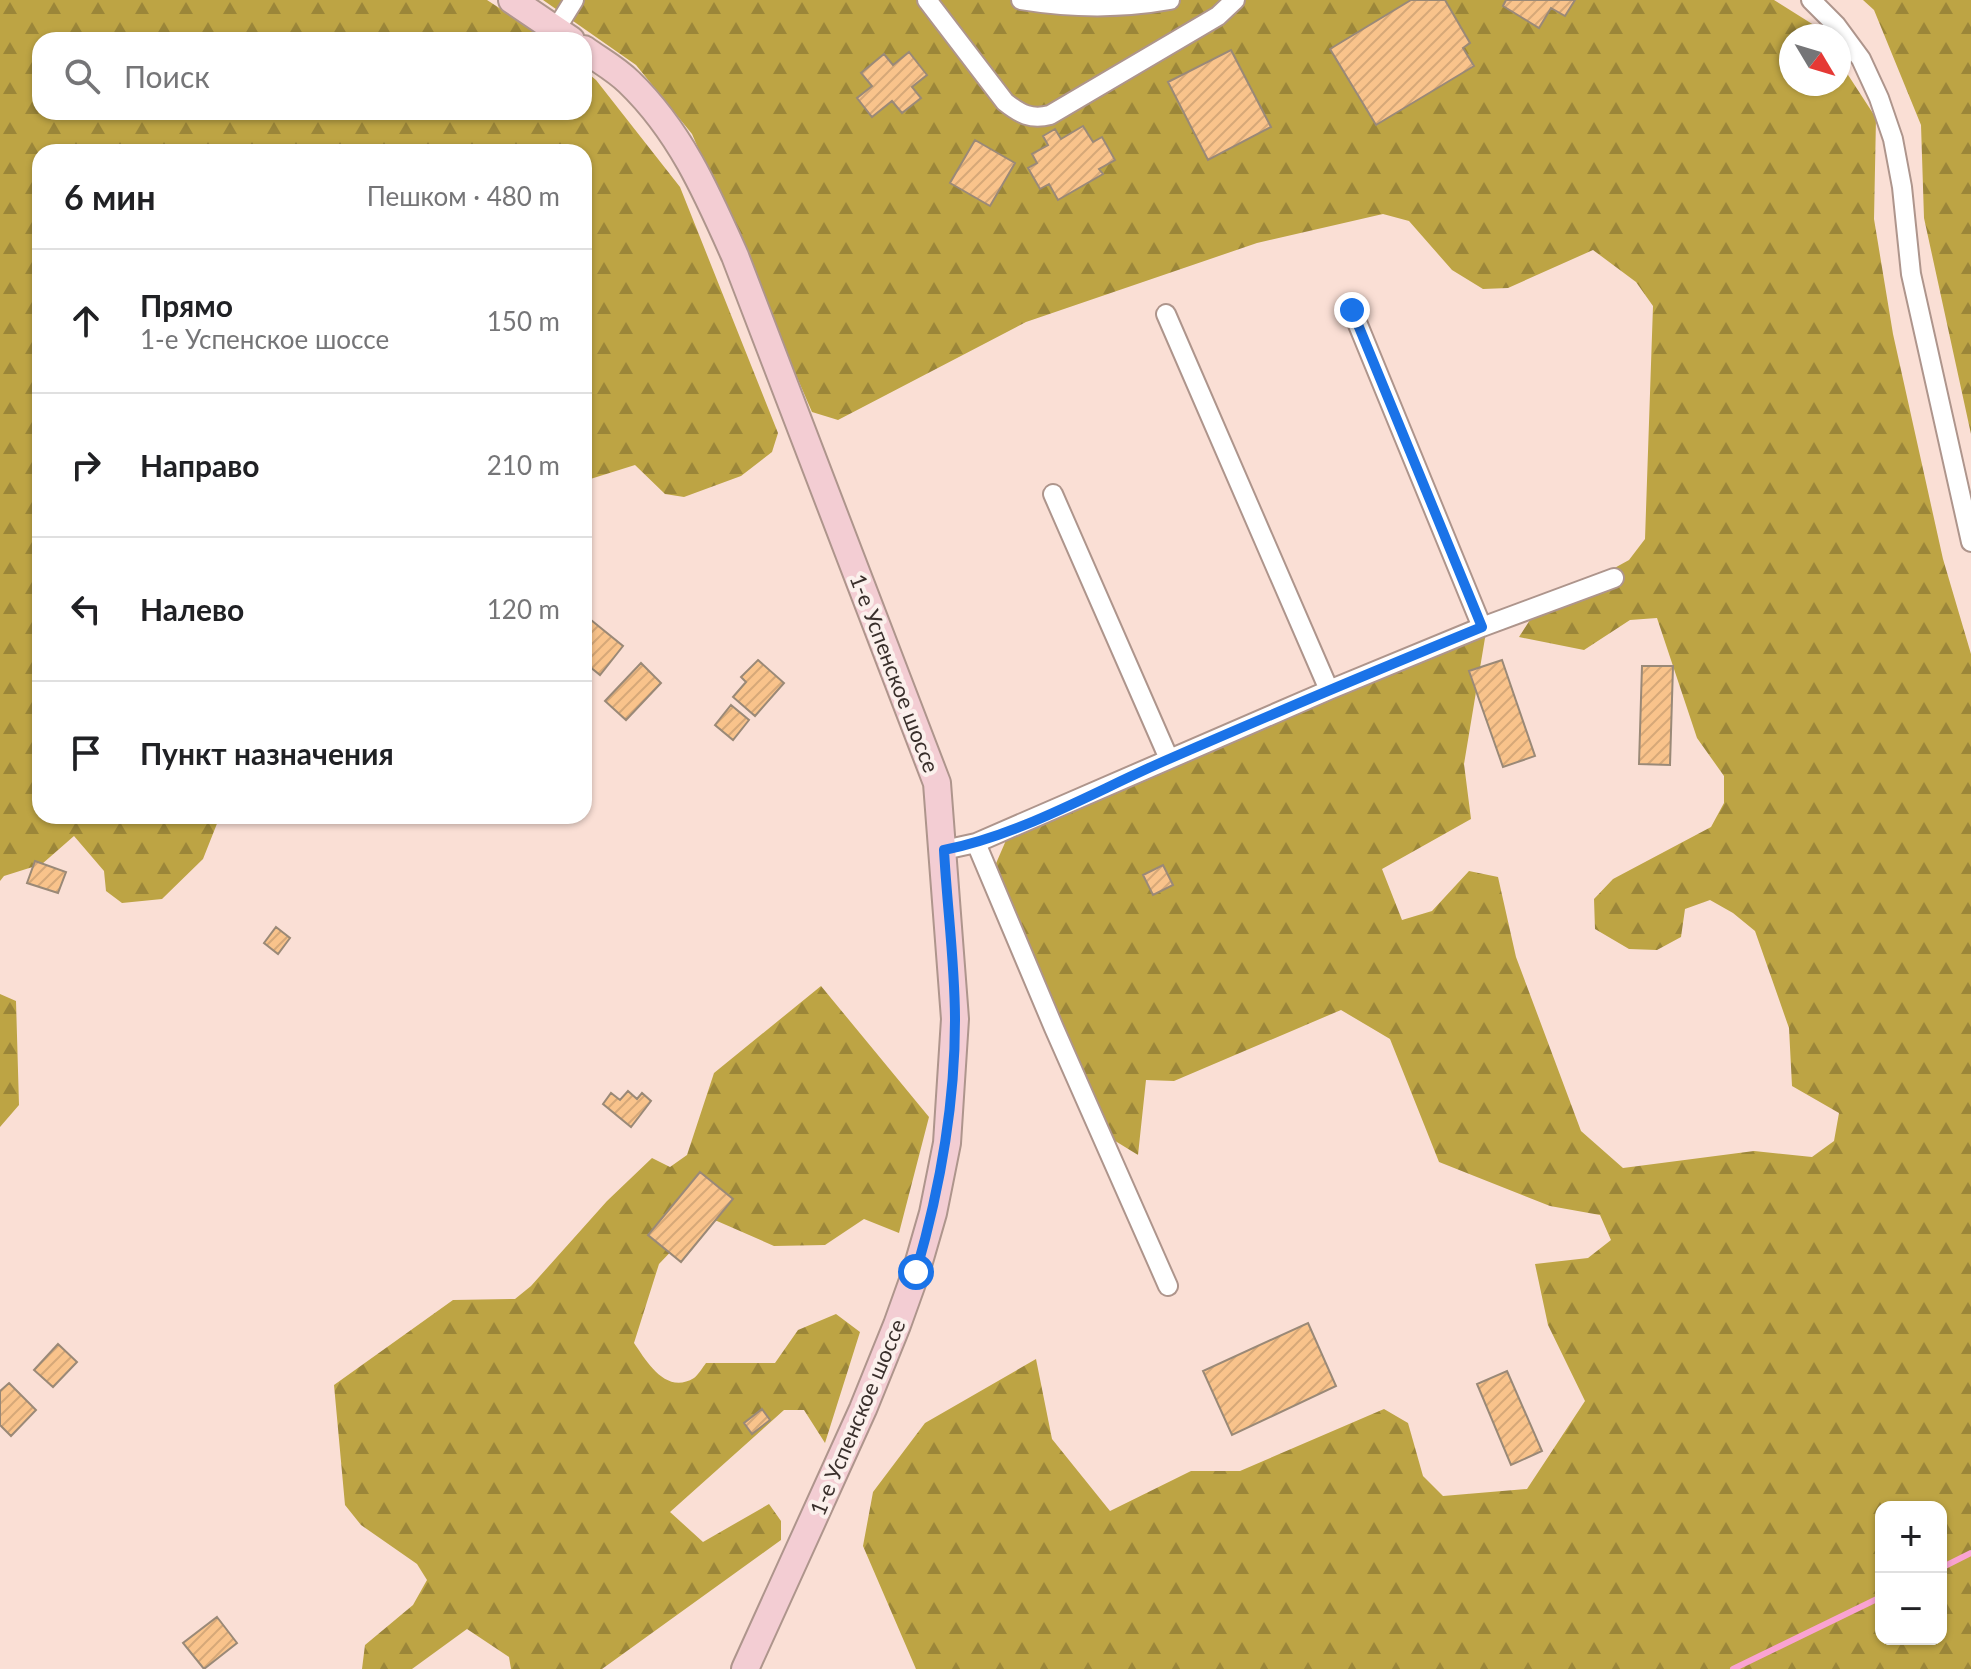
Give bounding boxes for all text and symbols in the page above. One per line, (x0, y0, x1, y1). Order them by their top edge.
north arrow (1779, 24, 1851, 96)
search box (32, 32, 592, 120)
icon: search (60, 54, 104, 98)
text: Поиск (124, 58, 210, 94)
text: 6 мин (64, 176, 156, 217)
text: Пешком · 480 m (367, 180, 560, 212)
text: Прямо (140, 287, 233, 323)
route end (1334, 292, 1370, 328)
icon: ahead (64, 299, 108, 343)
text: 150 m (487, 305, 560, 337)
text: 1-е Успенское шоссе (140, 323, 389, 355)
icon: right (64, 443, 108, 487)
text: Направо (140, 447, 260, 483)
text: 210 m (487, 449, 560, 481)
street label: 1-е Успенское шоссе (845, 570, 945, 776)
icon: left (64, 587, 108, 631)
text: Налево (140, 591, 244, 627)
text: 120 m (487, 593, 560, 625)
icon: arrive (64, 731, 108, 775)
text: Пункт назначения (140, 735, 394, 771)
route start (898, 1254, 934, 1290)
street label: 1-е Успенское шоссе (803, 1315, 911, 1519)
map controls (1875, 1501, 1947, 1645)
button: + (1875, 1501, 1947, 1573)
button: − (1875, 1573, 1947, 1645)

